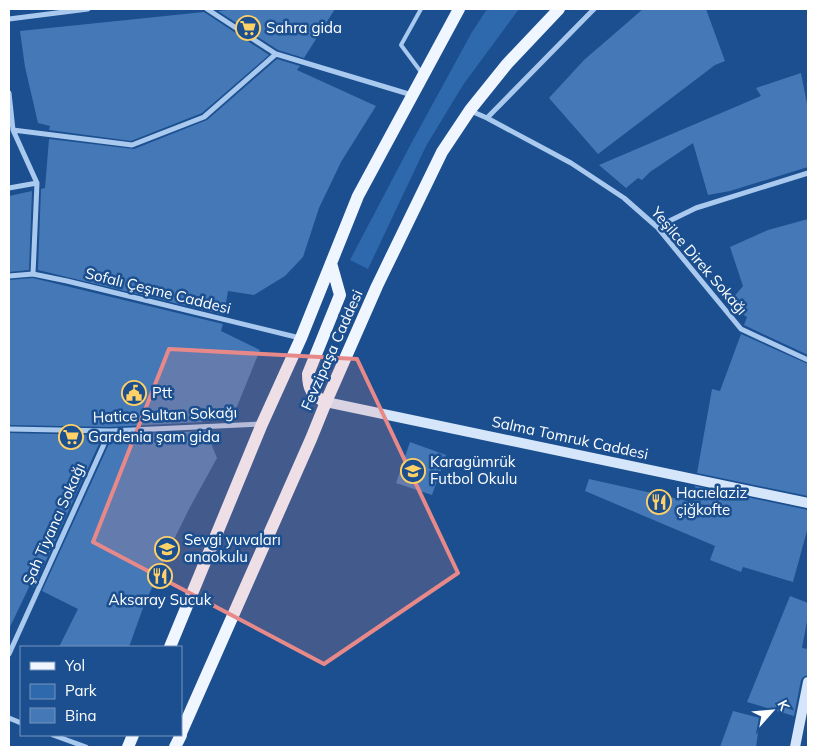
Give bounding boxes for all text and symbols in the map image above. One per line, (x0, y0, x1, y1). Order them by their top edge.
supermarket icon: Sahra gida (235, 15, 261, 41)
place label: Sahra gida (266, 18, 342, 37)
street label: Yeşilce Direk Sokağı (647, 202, 752, 319)
street label: Sofalı Çeşme Caddesi (83, 263, 233, 318)
street label: Fevzipaşa Caddesi (296, 287, 367, 413)
public building icon: Ptt (121, 380, 147, 406)
place label: Ptt (152, 383, 172, 402)
street label: Hatice Sultan Sokağı (93, 402, 237, 427)
street label: Salma Tomruk Caddesi (490, 412, 650, 463)
supermarket icon: Gardenia şam gida (58, 424, 84, 450)
place label: Gardenia şam gida (88, 427, 220, 446)
place label: Karagümrük Futbol Okulu (430, 452, 517, 488)
school or university icon: Karagümrük Futbol Okulu (400, 458, 426, 484)
street label: Şah Tiyancı Sokağı (18, 460, 89, 588)
place label: Hacıelaziz çiğkofte (676, 483, 748, 519)
restaurant icon: Hacıelaziz çiğkofte (646, 489, 672, 515)
place label: Sevgi yuvaları anaokulu (184, 530, 281, 566)
school or university icon: Sevgi yuvaları anaokulu (154, 536, 180, 562)
restaurant icon: Aksaray Sucuk (147, 563, 173, 589)
place label: Aksaray Sucuk (108, 590, 212, 609)
legend (20, 646, 182, 736)
text: Yol (64, 656, 85, 675)
text: Park (65, 681, 97, 700)
north arrow (747, 686, 797, 736)
text: K (773, 697, 794, 714)
text: Bina (65, 706, 97, 725)

